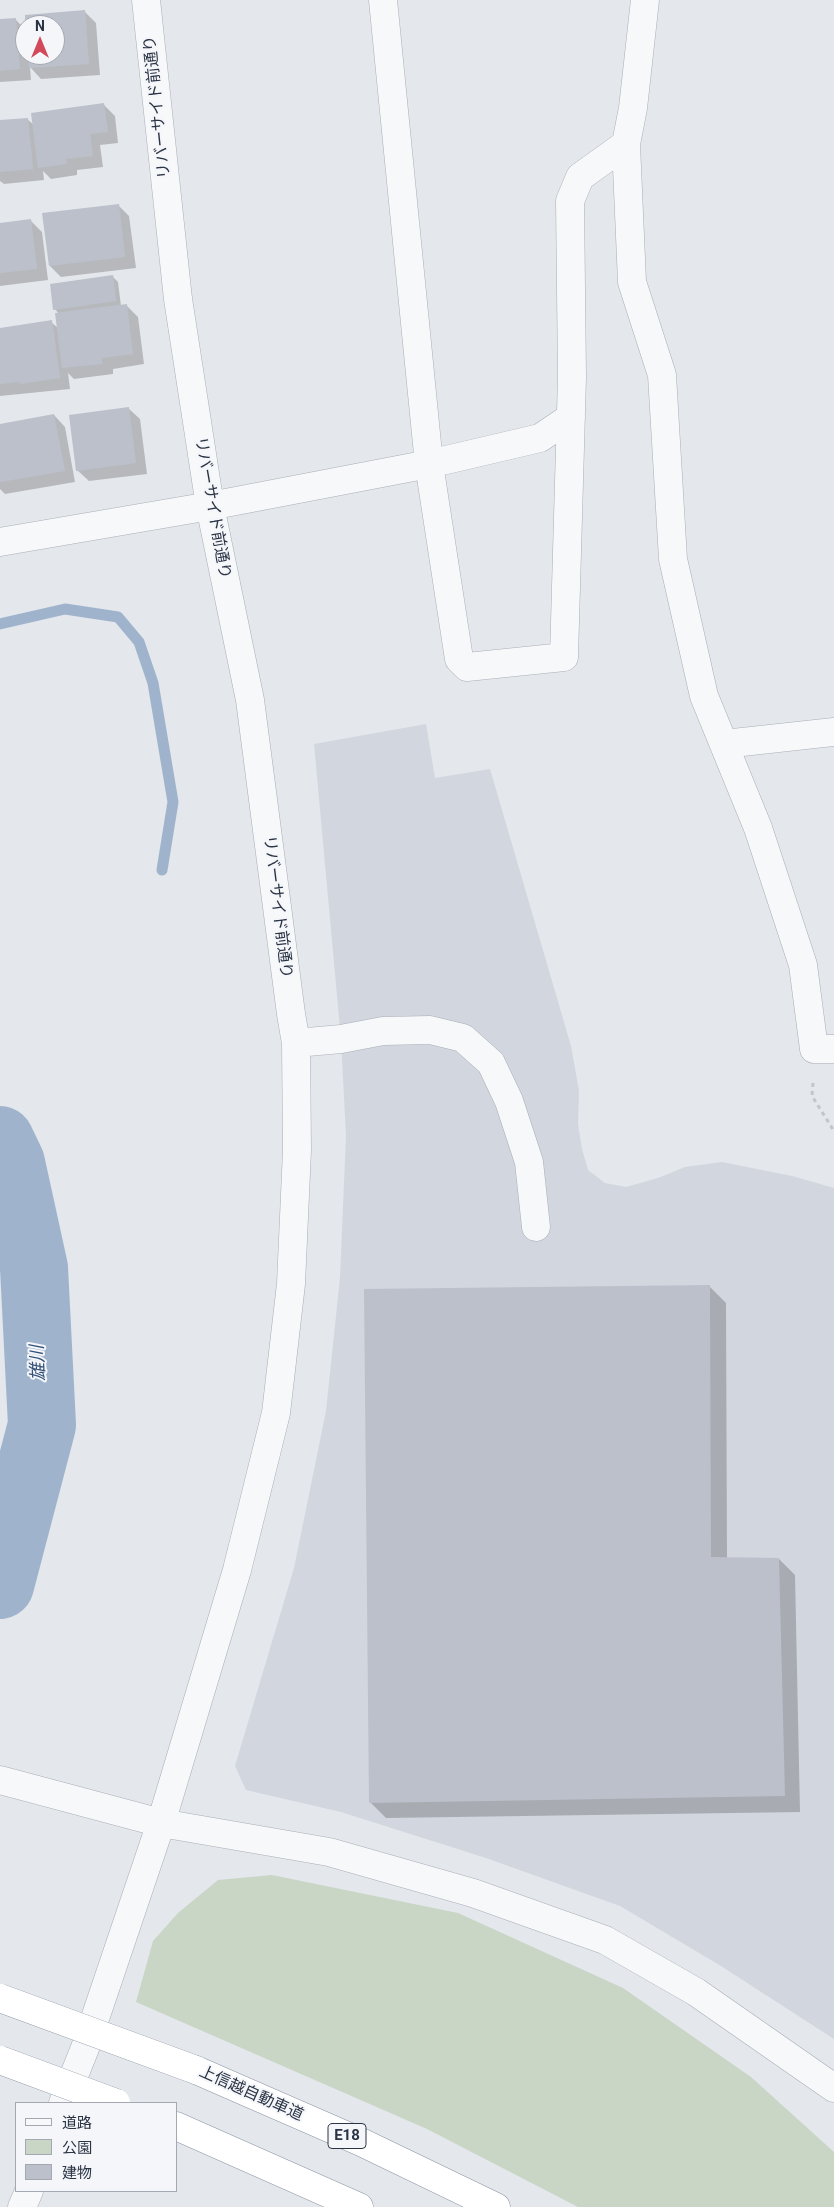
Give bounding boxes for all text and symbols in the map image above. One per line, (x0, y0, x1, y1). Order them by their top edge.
north arrow (15, 15, 65, 65)
text: N (35, 18, 45, 34)
street label: リバーサイド前通り (141, 34, 175, 180)
street label: リバーサイド前通り (190, 435, 234, 581)
street label: リバーサイド前通り (259, 834, 295, 980)
water label: 雄川 (27, 1344, 51, 1382)
street label: 上信越自動車道 (196, 2062, 306, 2126)
legend (15, 2102, 178, 2192)
text: 道路 (62, 2114, 92, 2132)
road number: E18 (328, 2124, 366, 2148)
text: 公園 (62, 2139, 92, 2157)
text: 建物 (62, 2164, 92, 2182)

